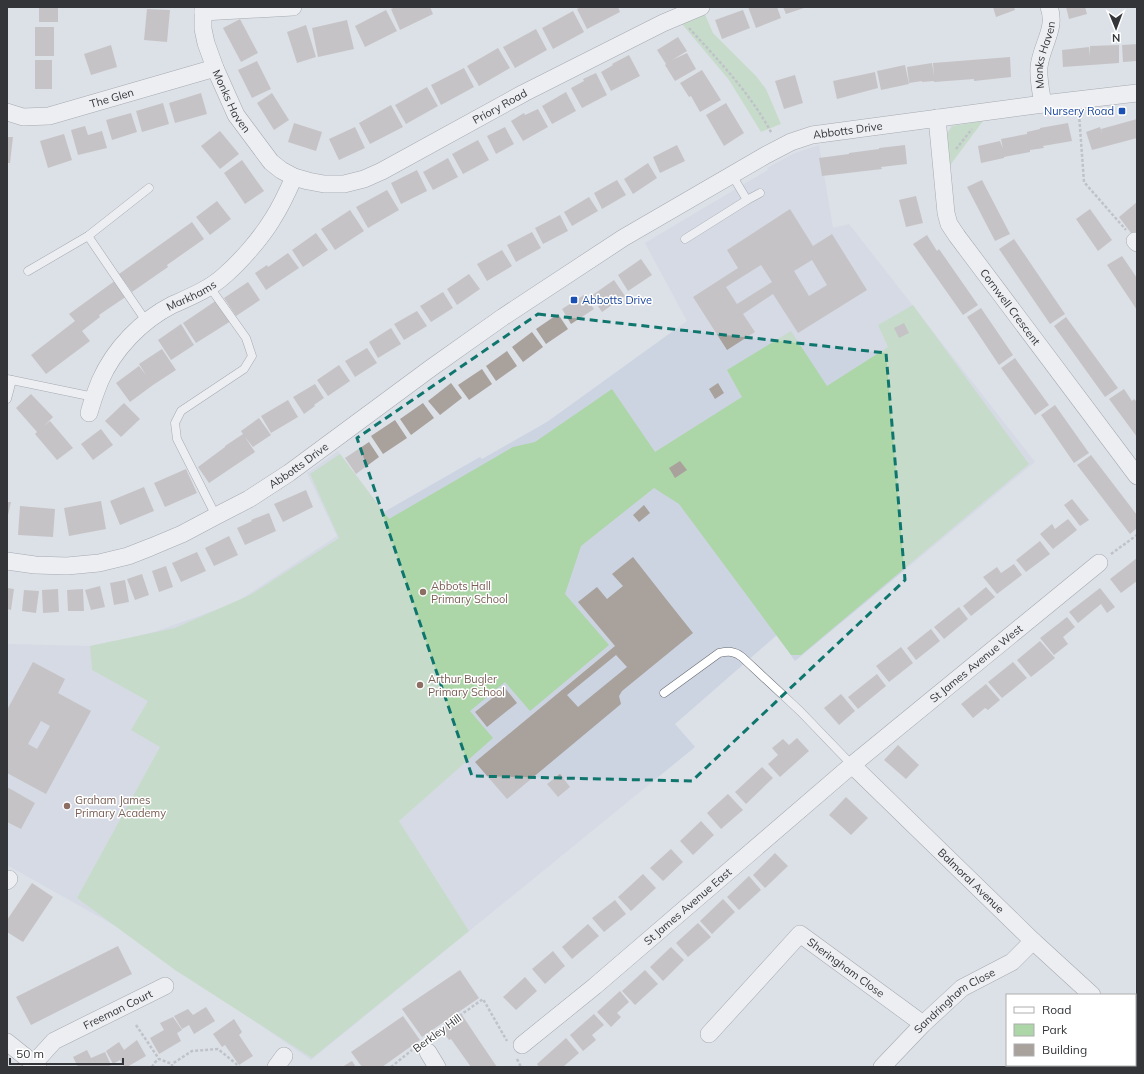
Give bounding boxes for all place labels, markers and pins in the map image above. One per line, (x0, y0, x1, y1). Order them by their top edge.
place label: Nursery Road (1044, 104, 1114, 118)
marker: Nursery Road (1117, 106, 1127, 116)
place label: Abbotts Drive (582, 293, 652, 307)
marker: Abbotts Drive (569, 295, 579, 305)
place label: Abbots Hall Primary School (431, 579, 508, 606)
marker: Abbots Hall Primary School (418, 587, 428, 597)
place label: Arthur Bugler Primary School (428, 672, 505, 699)
marker: Arthur Bugler Primary School (415, 680, 425, 690)
place label: Graham James Primary Academy (75, 793, 166, 820)
marker: Graham James Primary Academy (62, 801, 72, 811)

